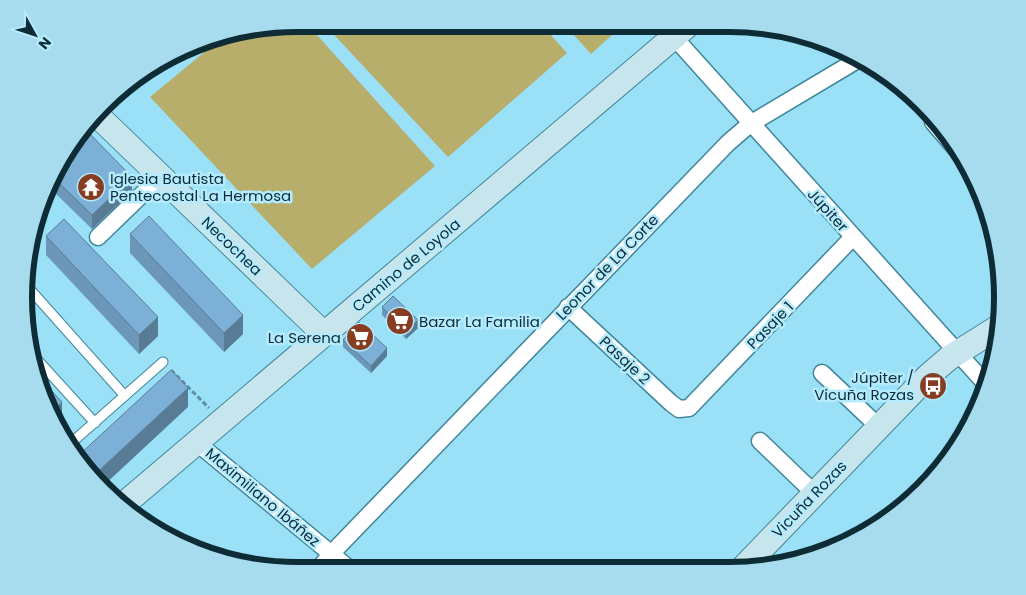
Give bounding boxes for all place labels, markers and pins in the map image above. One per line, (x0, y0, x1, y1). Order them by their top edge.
place label: Iglesia Bautista Pentecostal La Hermosa (110, 168, 291, 206)
temple icon: Iglesia Bautista Pentecostal La Hermosa (76, 172, 106, 202)
supermarket icon: Bazar La Familia (385, 306, 415, 336)
place label: Bazar La Familia (419, 311, 540, 332)
supermarket icon: La Serena (345, 322, 375, 352)
place label: La Serena (268, 327, 341, 348)
place label: Júpiter / Vicuña Rozas (814, 367, 914, 405)
bus stop icon: Júpiter / Vicuña Rozas (918, 371, 948, 401)

